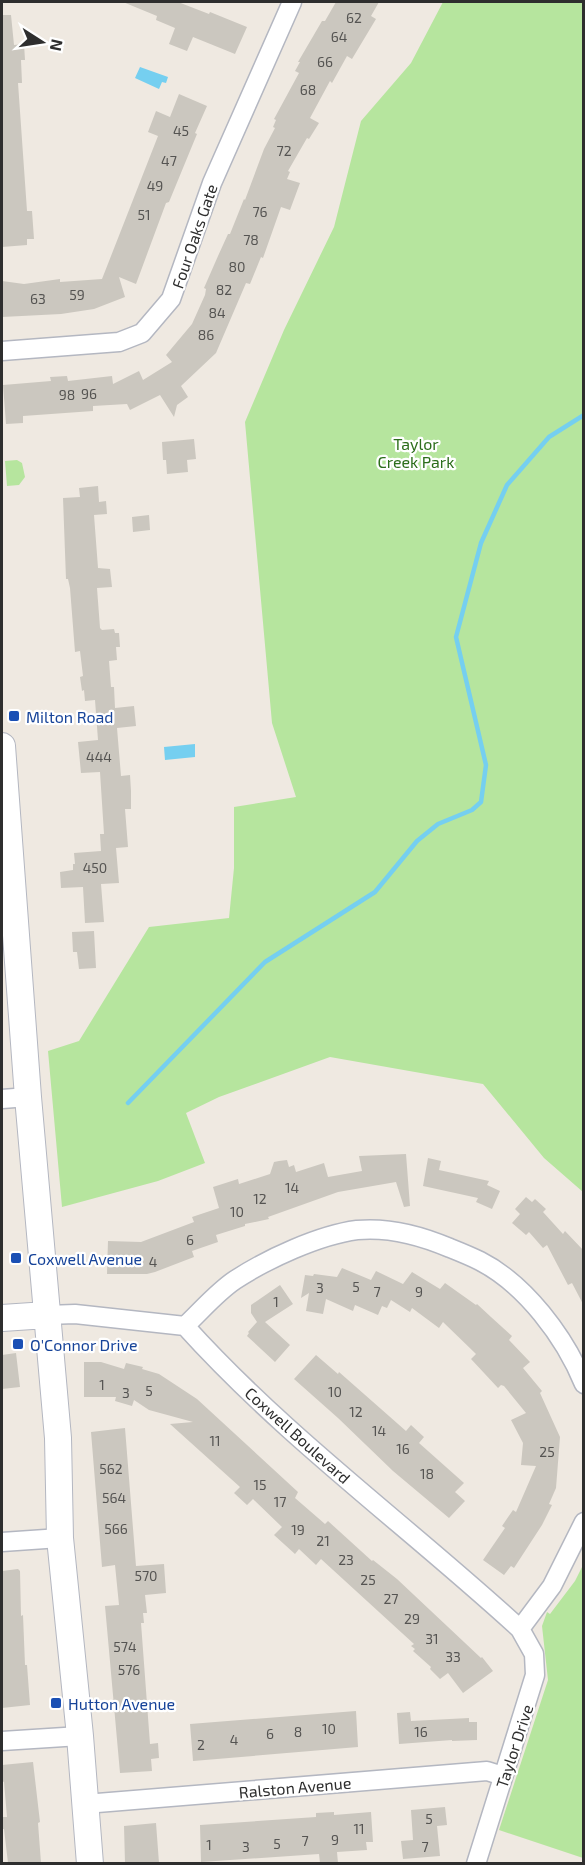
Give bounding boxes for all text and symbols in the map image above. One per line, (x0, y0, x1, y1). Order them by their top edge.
house number: 62 (346, 9, 362, 26)
north arrow (12, 12, 72, 72)
house number: 64 (331, 28, 347, 45)
text: N (47, 38, 68, 53)
house number: 66 (317, 53, 333, 70)
house number: 68 (300, 81, 316, 98)
house number: 45 (173, 122, 189, 139)
house number: 72 (276, 142, 292, 159)
house number: 47 (161, 152, 177, 169)
house number: 49 (147, 177, 163, 194)
street label: Four Oaks Gate (167, 181, 221, 291)
house number: 76 (252, 203, 268, 220)
house number: 51 (137, 206, 151, 223)
house number: 78 (243, 231, 259, 248)
house number: 80 (229, 258, 245, 275)
house number: 82 (216, 281, 232, 298)
house number: 59 (69, 286, 85, 303)
house number: 63 (30, 290, 46, 307)
house number: 84 (208, 304, 226, 321)
house number: 86 (198, 326, 214, 343)
house number: 96 (81, 385, 97, 402)
house number: 98 (59, 386, 75, 403)
park label: Taylor Creek Park (378, 434, 454, 471)
place label: Milton Road (26, 707, 114, 726)
marker: Milton Road (7, 709, 21, 723)
house number: 444 (86, 748, 112, 765)
house number: 450 (83, 859, 107, 876)
house number: 14 (285, 1179, 299, 1196)
house number: 12 (253, 1190, 267, 1207)
house number: 10 (230, 1203, 244, 1220)
house number: 6 (186, 1231, 194, 1248)
place label: Coxwell Avenue (28, 1249, 142, 1268)
marker: Coxwell Avenue (9, 1251, 23, 1265)
house number: 4 (149, 1253, 157, 1270)
house number: 5 (352, 1278, 360, 1295)
house number: 3 (316, 1279, 324, 1296)
house number: 7 (373, 1283, 381, 1300)
house number: 9 (415, 1283, 423, 1300)
house number: 1 (273, 1293, 279, 1310)
place label: O'Connor Drive (30, 1335, 138, 1354)
marker: O'Connor Drive (11, 1337, 25, 1351)
house number: 1 (99, 1376, 105, 1393)
house number: 5 (145, 1382, 153, 1399)
street label: Coxwell Boulevard (242, 1383, 354, 1487)
house number: 10 (328, 1383, 342, 1400)
house number: 3 (122, 1384, 130, 1401)
house number: 12 (349, 1403, 363, 1420)
house number: 14 (372, 1422, 386, 1439)
house number: 11 (209, 1432, 221, 1449)
house number: 16 (396, 1440, 410, 1457)
house number: 25 (539, 1443, 555, 1460)
house number: 562 (99, 1460, 123, 1477)
house number: 18 (420, 1465, 434, 1482)
house number: 15 (253, 1476, 267, 1493)
house number: 564 (102, 1489, 126, 1506)
house number: 17 (274, 1493, 286, 1510)
house number: 566 (104, 1520, 128, 1537)
house number: 19 (291, 1521, 305, 1538)
house number: 21 (316, 1532, 330, 1549)
house number: 23 (338, 1551, 354, 1568)
house number: 570 (134, 1567, 158, 1584)
house number: 25 (360, 1571, 376, 1588)
house number: 27 (383, 1590, 399, 1607)
house number: 29 (404, 1610, 420, 1627)
house number: 31 (425, 1630, 439, 1647)
house number: 574 (113, 1638, 137, 1655)
house number: 33 (445, 1648, 461, 1665)
house number: 576 (118, 1661, 140, 1678)
place label: Hutton Avenue (68, 1694, 175, 1713)
marker: Hutton Avenue (49, 1696, 63, 1710)
street label: Taylor Drive (492, 1702, 536, 1790)
house number: 10 (322, 1720, 336, 1737)
house number: 8 (294, 1723, 302, 1740)
house number: 16 (414, 1723, 428, 1740)
house number: 6 (266, 1725, 274, 1742)
house number: 4 (230, 1731, 238, 1748)
house number: 2 (197, 1736, 205, 1753)
street label: Ralston Avenue (238, 1773, 352, 1801)
house number: 5 (425, 1810, 433, 1827)
house number: 11 (353, 1820, 365, 1837)
house number: 9 (331, 1831, 339, 1848)
house number: 7 (301, 1832, 309, 1849)
house number: 5 (273, 1835, 281, 1852)
house number: 1 (206, 1836, 212, 1853)
house number: 3 (242, 1838, 250, 1855)
house number: 7 (421, 1838, 429, 1855)

